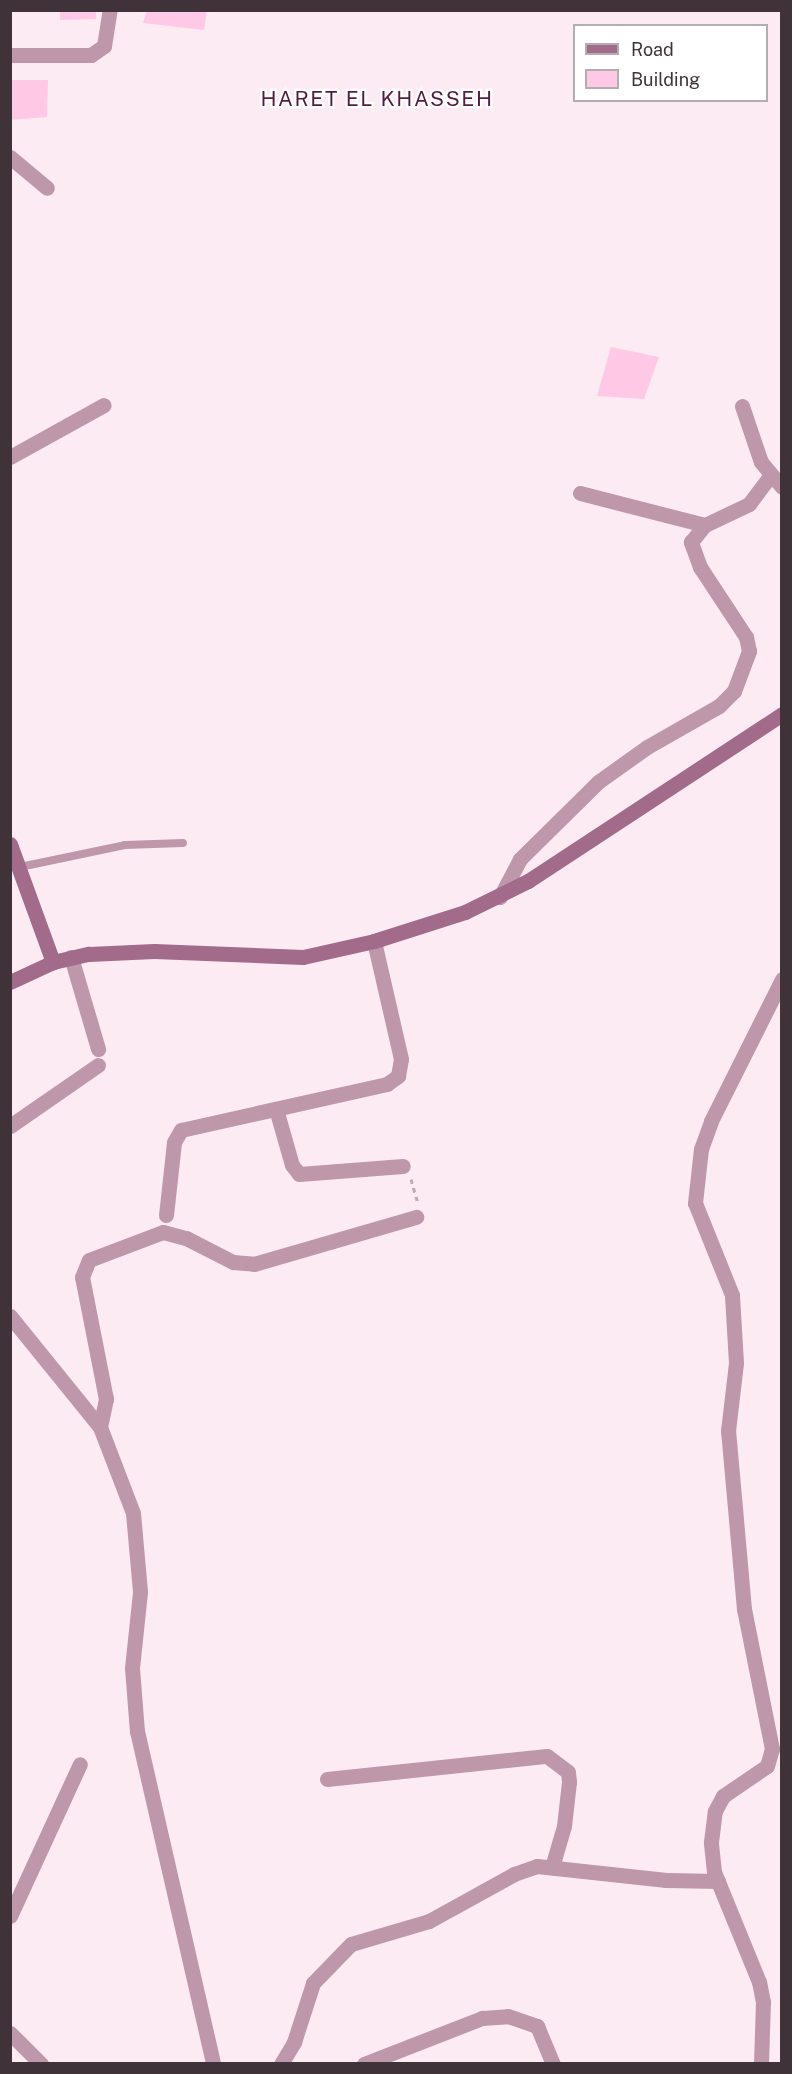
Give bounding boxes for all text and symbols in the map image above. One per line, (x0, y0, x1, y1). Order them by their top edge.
legend (573, 24, 768, 102)
text: Road (631, 39, 674, 60)
text: Building (631, 69, 700, 90)
district label: HARET EL KHASSEH (260, 86, 494, 112)

